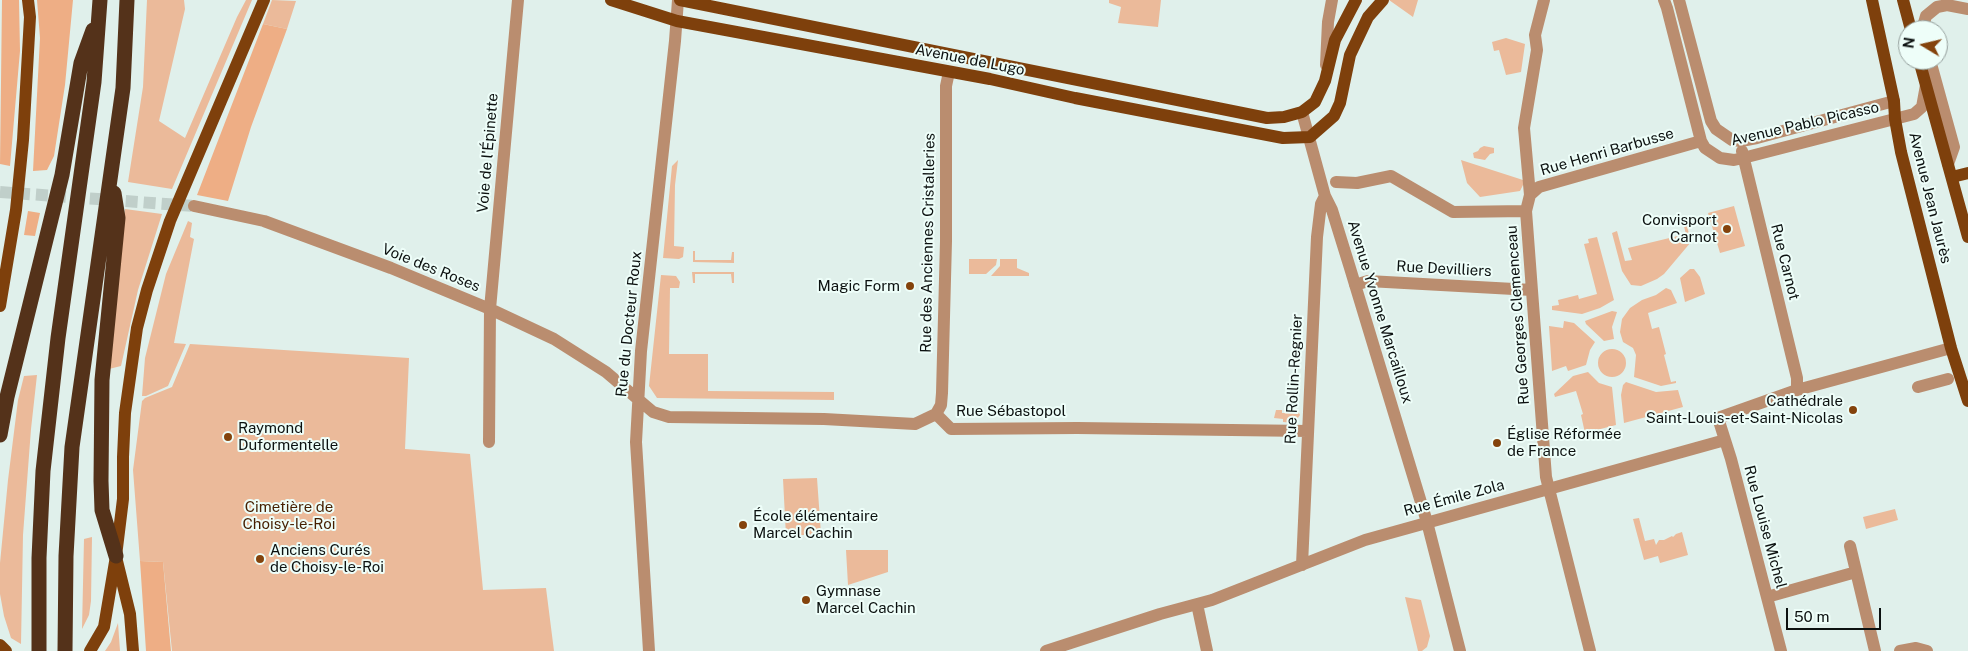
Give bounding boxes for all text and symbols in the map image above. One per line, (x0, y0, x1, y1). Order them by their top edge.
north arrow (1898, 20, 1948, 70)
text: N (1900, 36, 1918, 49)
street label: Avenue de Lugo (914, 41, 1026, 79)
street label: Voie de l'Épinette (474, 92, 502, 214)
street label: Avenue Pablo Picasso (1729, 98, 1881, 150)
street label: Rue Henri Barbusse (1538, 124, 1676, 180)
street label: Avenue Jean Jaurès (1905, 130, 1955, 266)
street label: Rue des Anciennes Cristalleries (917, 133, 939, 353)
place label: Convisport Carnot (1642, 211, 1717, 246)
street label: Avenue Yvonne Marcailloux (1344, 218, 1416, 406)
street label: Rue Carnot (1767, 222, 1803, 302)
marker: Convisport Carnot (1721, 223, 1733, 235)
street label: Rue Georges Clemenceau (1503, 225, 1533, 405)
street label: Voie des Roses (379, 240, 483, 296)
street label: Rue du Docteur Roux (612, 250, 646, 398)
street label: Rue Devilliers (1396, 258, 1492, 280)
place label: Magic Form (818, 277, 900, 295)
marker: Magic Form (904, 280, 916, 292)
street label: Rue Rollin-Regnier (1282, 313, 1306, 445)
place label: Cathédrale Saint-Louis-et-Saint-Nicolas (1646, 392, 1843, 427)
street label: Rue Sébastopol (956, 402, 1066, 420)
marker: Cathédrale Saint-Louis-et-Saint-Nicolas (1847, 404, 1859, 416)
place label: Raymond Duformentelle (238, 419, 338, 454)
place label: Église Réformée de France (1507, 425, 1622, 460)
marker: Raymond Duformentelle (222, 431, 234, 443)
marker: Église Réformée de France (1491, 437, 1503, 449)
street label: Rue Louise Michel (1740, 463, 1790, 591)
street label: Rue Émile Zola (1402, 476, 1506, 520)
park label: Cimetière de Choisy-le-Roi (243, 498, 335, 533)
place label: École élémentaire Marcel Cachin (753, 507, 878, 542)
marker: École élémentaire Marcel Cachin (737, 519, 749, 531)
place label: Anciens Curés de Choisy-le-Roi (270, 541, 384, 576)
marker: Anciens Curés de Choisy-le-Roi (254, 553, 266, 565)
place label: Gymnase Marcel Cachin (816, 582, 916, 617)
marker: Gymnase Marcel Cachin (800, 594, 812, 606)
scale bar (1788, 598, 1883, 630)
text: 50 m (1794, 608, 1829, 625)

